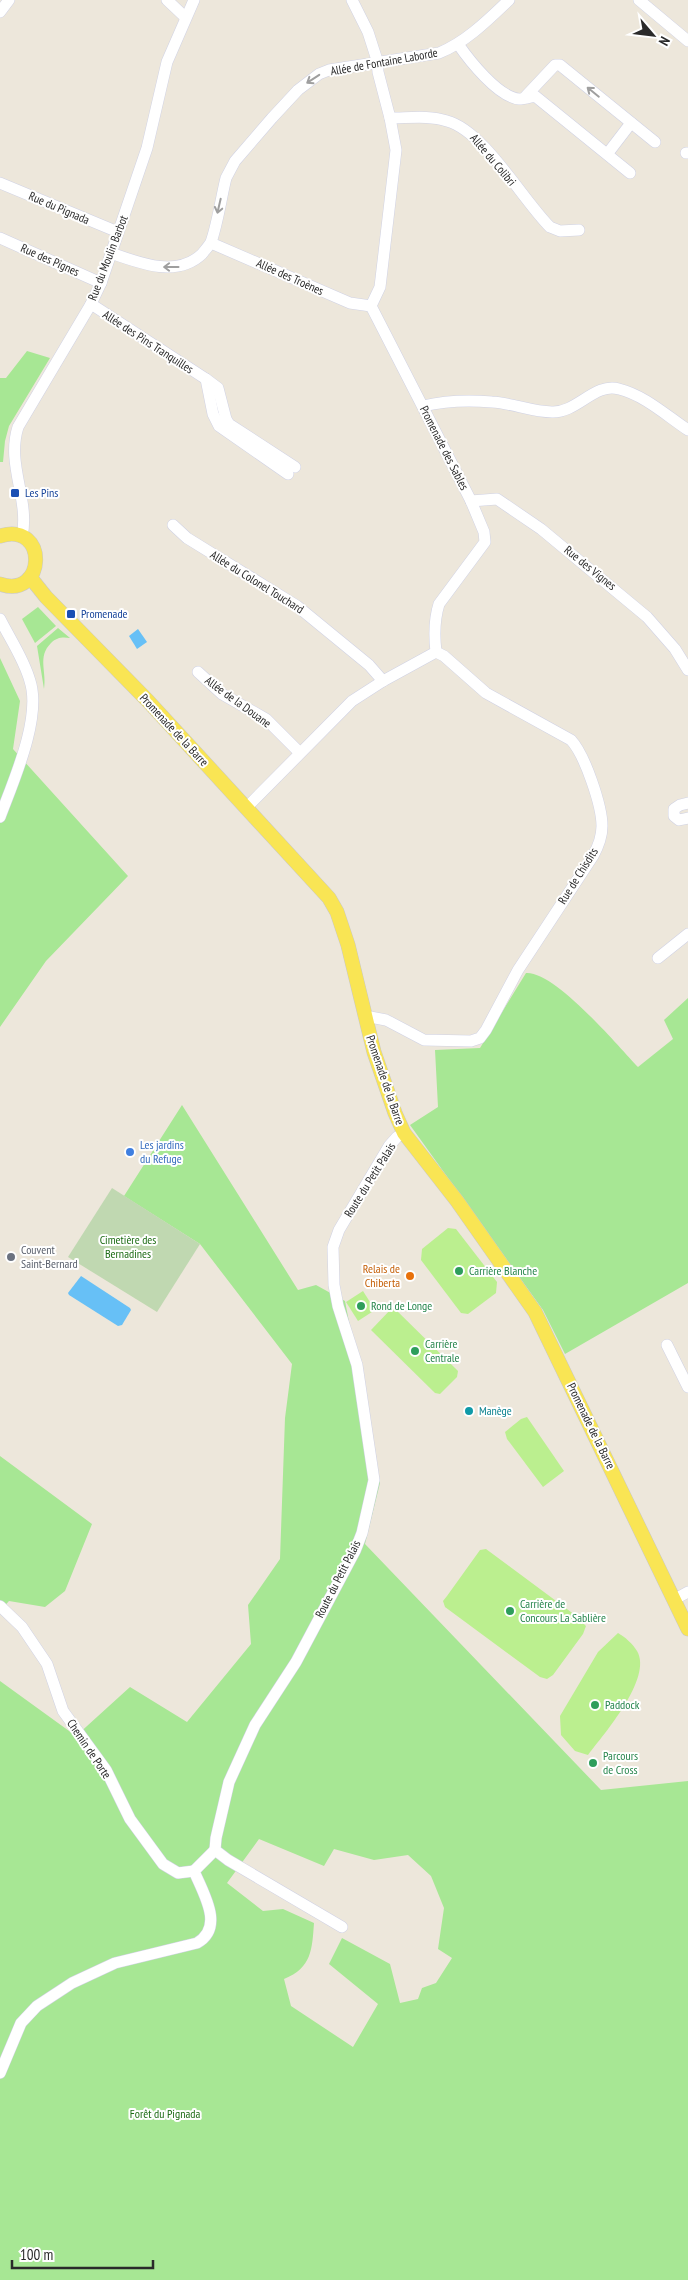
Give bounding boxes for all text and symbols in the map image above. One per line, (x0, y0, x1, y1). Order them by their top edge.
north arrow (628, 10, 678, 60)
text: N (655, 34, 674, 49)
street label: Allée de Fontaine Laborde (329, 45, 439, 78)
one-way arrow (307, 74, 321, 84)
one-way arrow (587, 87, 600, 98)
street label: Allée du Colibri (467, 131, 520, 189)
street label: Rue du Pignada (26, 188, 92, 227)
one-way arrow (214, 198, 223, 214)
street label: Rue du Moulin Barbot (84, 212, 131, 303)
street label: Rue des Pignes (19, 240, 82, 279)
street label: Allée des Troènes (254, 255, 326, 298)
one-way arrow (163, 262, 179, 272)
street label: Allée des Pins Tranquilles (100, 307, 196, 377)
street label: Promenade des Sables (417, 403, 472, 493)
place label: Les Pins (25, 485, 58, 500)
marker: Les Pins (9, 487, 21, 499)
street label: Rue des Vignes (561, 542, 619, 593)
street label: Allée du Colonel Touchard (208, 547, 307, 616)
place label: Promenade (81, 606, 128, 621)
marker: Promenade (65, 608, 77, 620)
street label: Allée de la Douane (202, 673, 274, 731)
street label: Promenade de la Barre (137, 690, 212, 769)
street label: Rue de Chisdits (554, 845, 601, 907)
street label: Promenade de la Barre (363, 1033, 408, 1127)
place label: Les jardins du Refuge (140, 1137, 184, 1166)
street label: Route du Petit Palais (341, 1140, 399, 1220)
marker: Les jardins du Refuge (124, 1146, 136, 1158)
park label: Cimetière des Bernadines (100, 1232, 156, 1261)
place label: Couvent Saint-Bernard (21, 1242, 78, 1271)
marker: Couvent Saint-Bernard (5, 1251, 17, 1263)
place label: Relais de Chiberta (363, 1261, 400, 1290)
place label: Carrière Blanche (469, 1263, 537, 1278)
marker: Carrière Blanche (453, 1265, 465, 1277)
marker: Relais de Chiberta (404, 1270, 416, 1282)
place label: Rond de Longe (371, 1298, 432, 1313)
marker: Rond de Longe (355, 1300, 367, 1312)
place label: Carrière Centrale (425, 1336, 460, 1365)
marker: Carrière Centrale (409, 1345, 421, 1357)
street label: Promenade de la Barre (564, 1380, 619, 1471)
place label: Manège (479, 1403, 512, 1418)
marker: Manège (463, 1405, 475, 1417)
street label: Route du Petit Palais (312, 1537, 364, 1620)
place label: Carrière de Concours La Sablière (520, 1596, 606, 1625)
marker: Carrière de Concours La Sablière (504, 1605, 516, 1617)
place label: Paddock (605, 1697, 640, 1712)
marker: Paddock (589, 1699, 601, 1711)
street label: Chemin de Porte (64, 1716, 115, 1781)
place label: Parcours de Cross (603, 1748, 638, 1777)
marker: Parcours de Cross (587, 1757, 599, 1769)
park label: Forêt du Pignada (130, 2106, 200, 2121)
scale bar (12, 2238, 154, 2270)
text: 100 m (20, 2245, 53, 2264)

